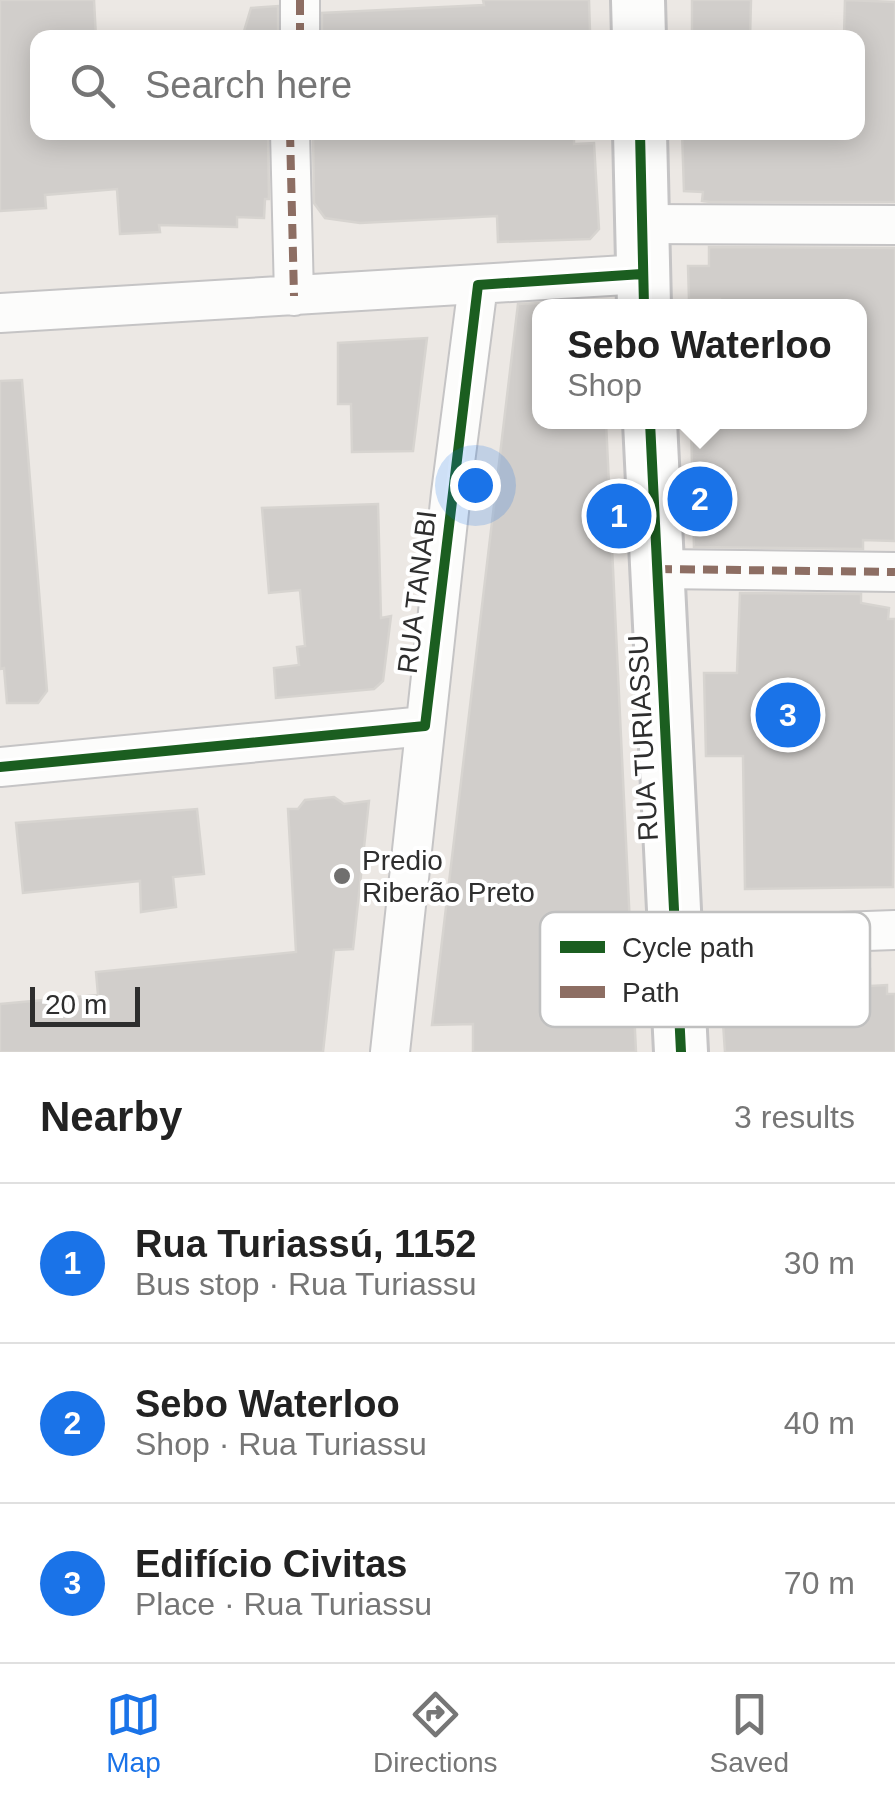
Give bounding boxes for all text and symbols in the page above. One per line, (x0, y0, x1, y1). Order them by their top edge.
search box (30, 30, 865, 140)
icon: search (65, 58, 120, 113)
text: Search here (145, 64, 352, 106)
popup (532, 299, 867, 429)
text: Sebo Waterloo (567, 324, 832, 366)
text: Shop (567, 367, 642, 403)
your location (450, 460, 501, 511)
pin: 2 (668, 462, 732, 536)
pin: 1 (586, 478, 652, 554)
street label: RUA TANABI (392, 509, 442, 675)
street label: RUA TURIASSU (622, 634, 664, 842)
pin: 3 (756, 678, 820, 752)
place label: Predio Riberão Preto (362, 845, 535, 908)
marker: Predio Riberão Preto (331, 865, 353, 887)
legend (540, 912, 870, 1027)
text: Cycle path (622, 932, 754, 963)
text: Path (622, 977, 680, 1008)
scale bar (30, 982, 140, 1026)
text: 20 m (45, 989, 107, 1020)
text: Nearby (40, 1093, 182, 1140)
text: 3 results (734, 1099, 855, 1135)
text: Rua Turiassú, 1152 (135, 1223, 476, 1265)
text: 1 (64, 1245, 81, 1281)
text: 30 m (784, 1245, 855, 1281)
text: Bus stop · Rua Turiassu (135, 1266, 476, 1302)
text: Sebo Waterloo (135, 1383, 400, 1425)
text: 2 (64, 1405, 81, 1441)
text: 40 m (784, 1405, 855, 1441)
text: Shop · Rua Turiassu (135, 1426, 427, 1462)
text: Edifício Civitas (135, 1543, 407, 1585)
text: 3 (64, 1565, 81, 1601)
text: 70 m (784, 1565, 855, 1601)
text: Place · Rua Turiassu (135, 1586, 432, 1622)
tab: Map (106, 1687, 161, 1779)
tab: Directions (373, 1687, 498, 1779)
tab: Saved (710, 1687, 789, 1779)

